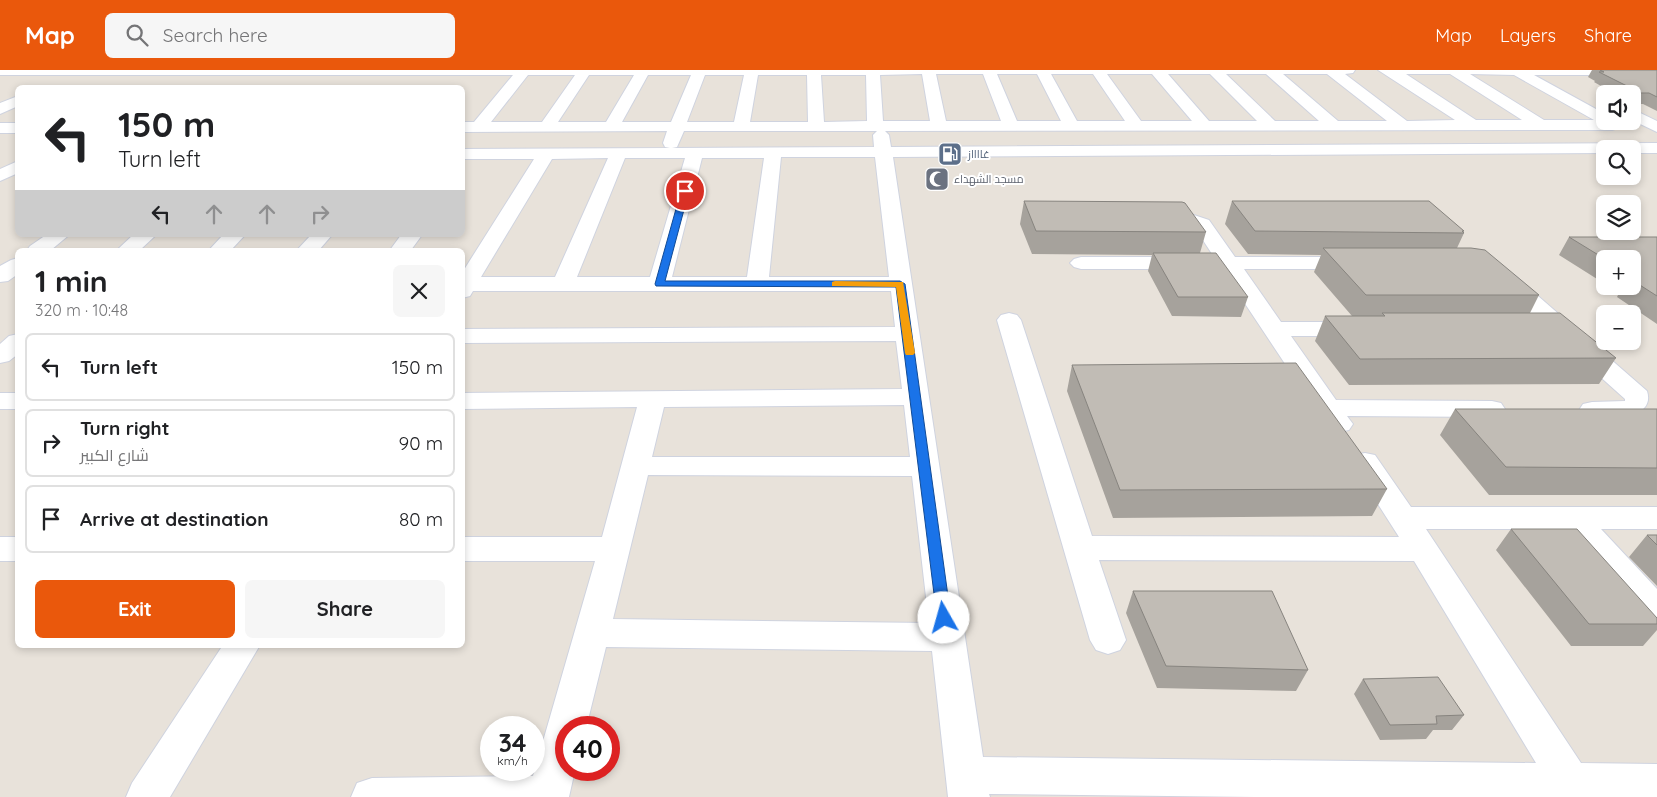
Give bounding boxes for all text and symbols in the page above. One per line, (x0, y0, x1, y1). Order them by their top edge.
search box (105, 13, 455, 58)
text: Map (25, 20, 75, 50)
icon: search (123, 21, 151, 49)
text: Search here (163, 23, 268, 47)
text: Map (1435, 24, 1472, 47)
text: Layers (1500, 24, 1556, 47)
text: Share (1584, 24, 1632, 47)
map controls (1596, 85, 1641, 350)
button: sound (1596, 85, 1641, 130)
text: 150 m (118, 102, 215, 146)
icon: left (35, 105, 100, 170)
button: search (1596, 140, 1641, 185)
fuel station icon: غااااز (937, 141, 963, 167)
text: Turn left (118, 145, 201, 173)
place label: غااااز (967, 147, 990, 161)
mosque icon: مسجد الشهداء (924, 166, 950, 192)
pin (664, 170, 706, 212)
place label: مسجد الشهداء (954, 172, 1024, 186)
icon: arrive (671, 177, 699, 205)
button: layers (1596, 195, 1641, 240)
icon: left (147, 200, 175, 228)
icon: ahead (200, 200, 228, 228)
icon: ahead (253, 200, 281, 228)
icon: right (306, 200, 334, 228)
button: + (1596, 250, 1641, 295)
text: 1 min (35, 262, 108, 300)
button: close (393, 265, 445, 317)
text: 320 m · 10:48 (35, 300, 128, 320)
button: − (1596, 305, 1641, 350)
icon: left (37, 353, 65, 381)
text: Turn left (80, 355, 158, 379)
text: 150 m (392, 355, 443, 379)
text: Turn right (80, 416, 169, 440)
icon: right (37, 429, 65, 457)
text: 90 m (399, 431, 443, 455)
text: شارع الكبير (80, 445, 149, 465)
icon: arrive (37, 505, 65, 533)
text: Arrive at destination (80, 507, 269, 531)
text: 80 m (399, 507, 443, 531)
button: Exit (35, 580, 235, 638)
button: Share (245, 580, 445, 638)
position arrow (917, 591, 969, 643)
speed limit sign: 40 (555, 716, 620, 781)
text: 34 (498, 727, 527, 758)
text: km/h (497, 753, 528, 768)

